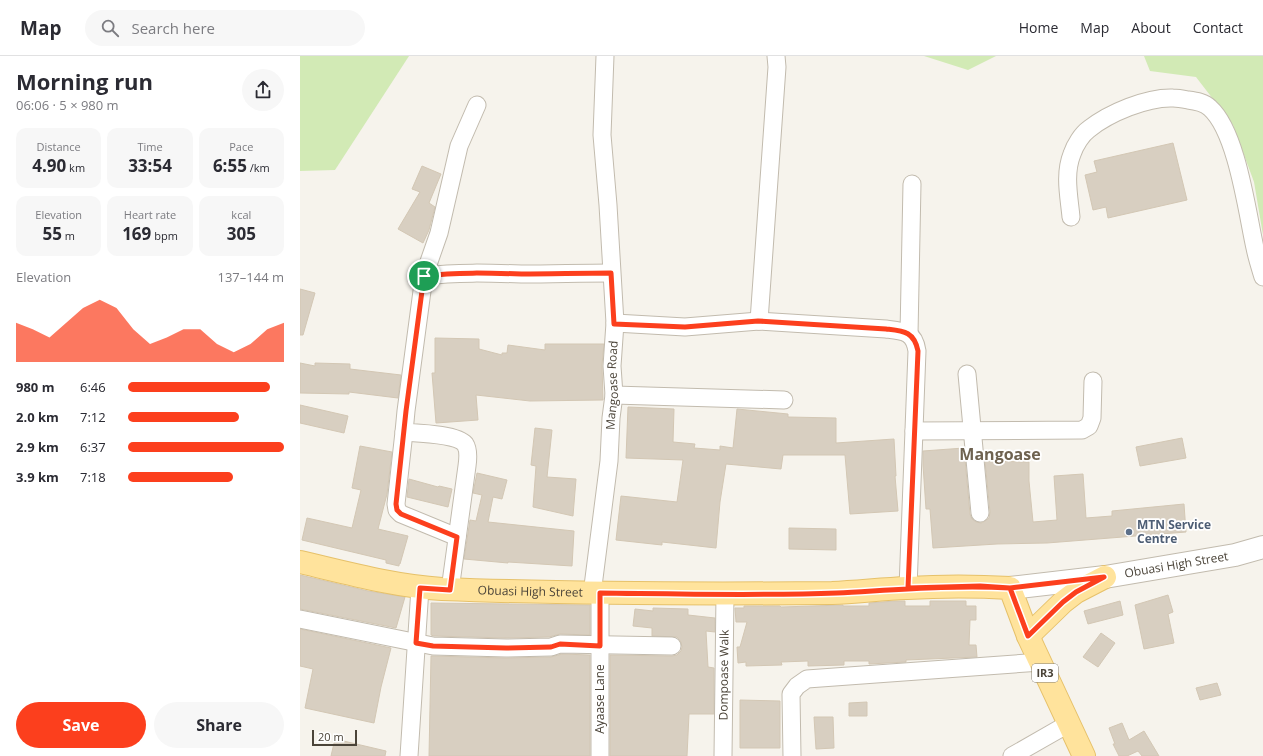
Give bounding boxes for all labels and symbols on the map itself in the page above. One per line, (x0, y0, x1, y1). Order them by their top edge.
pin (407, 259, 441, 293)
street label: Mangoase Road (601, 340, 622, 430)
district label: Mangoase (959, 443, 1041, 465)
place label: MTN Service Centre (1137, 516, 1211, 547)
marker: MTN Service Centre (1124, 527, 1134, 537)
street label: Obuasi High Street (1123, 547, 1229, 582)
street label: Obuasi High Street (477, 581, 583, 601)
street label: Dompoase Walk (714, 629, 733, 721)
street label: Ayaase Lane (591, 664, 608, 734)
road number: IR3 (1032, 664, 1058, 682)
scale bar (312, 728, 357, 747)

